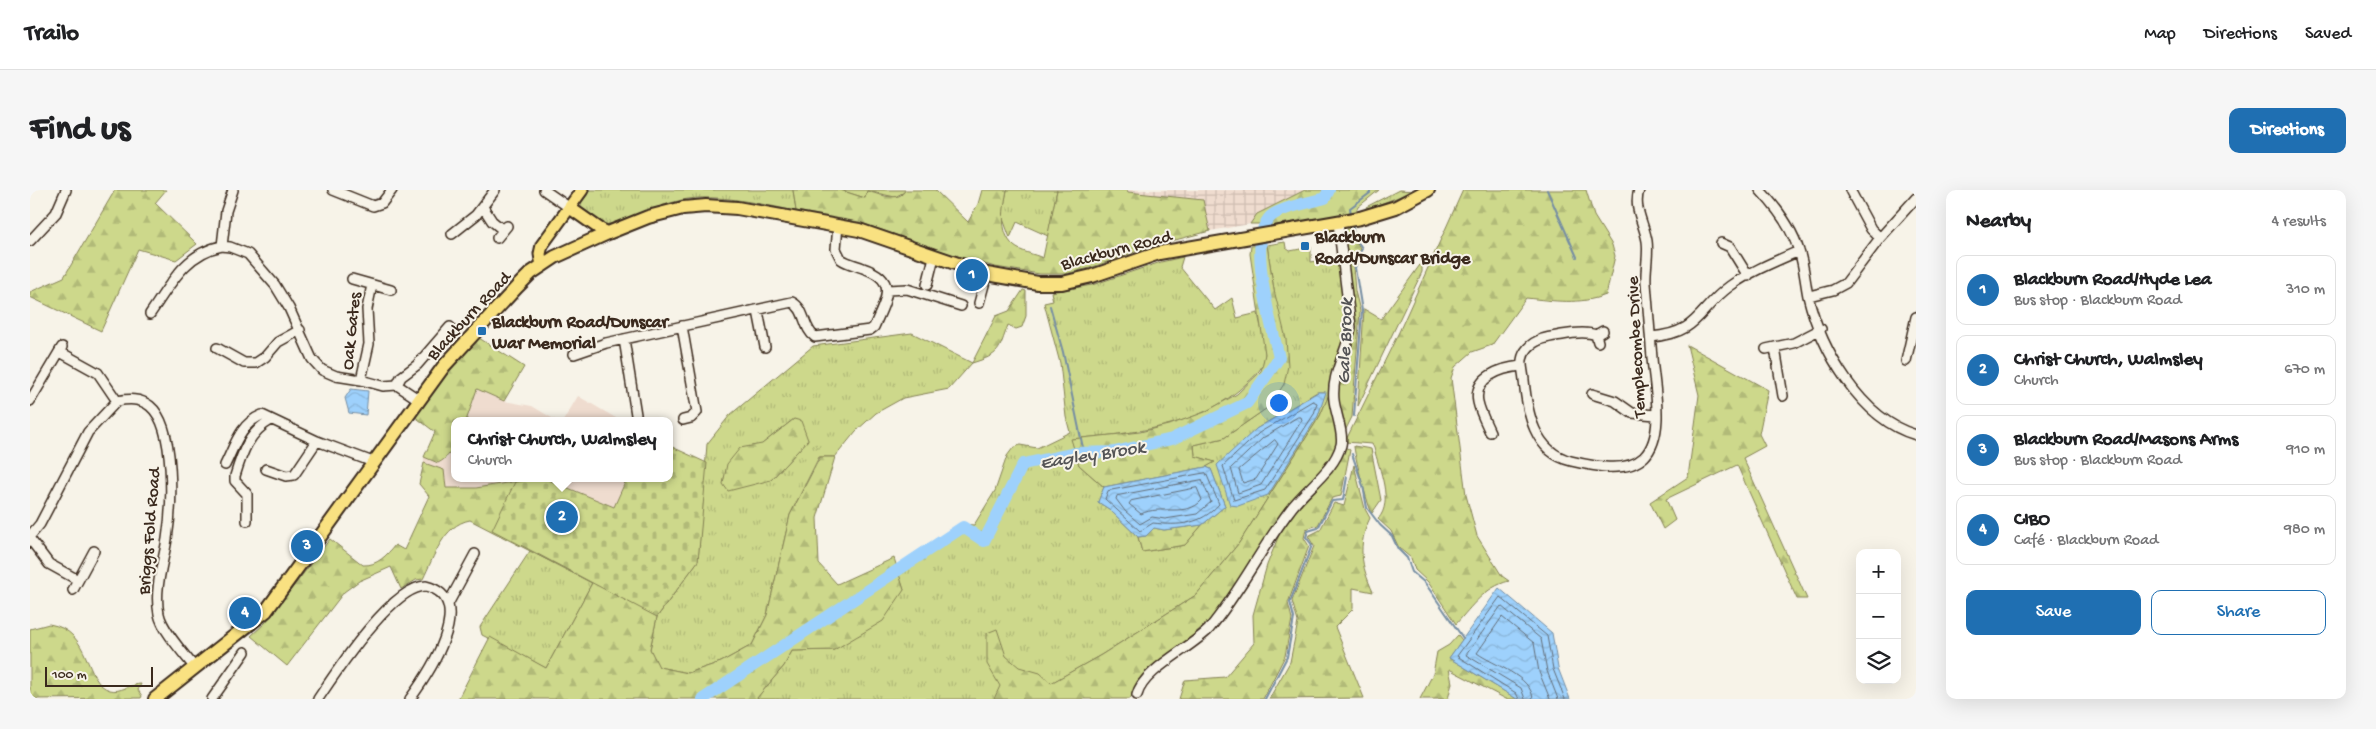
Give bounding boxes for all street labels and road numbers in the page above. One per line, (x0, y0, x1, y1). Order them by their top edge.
street label: Blackburn Road (1058, 226, 1176, 277)
street label: Blackburn Road (423, 267, 517, 366)
street label: Templecombe Drive (1623, 275, 1652, 419)
street label: Oak Gates (338, 290, 367, 371)
street label: Briggs Fold Road (134, 465, 167, 597)

